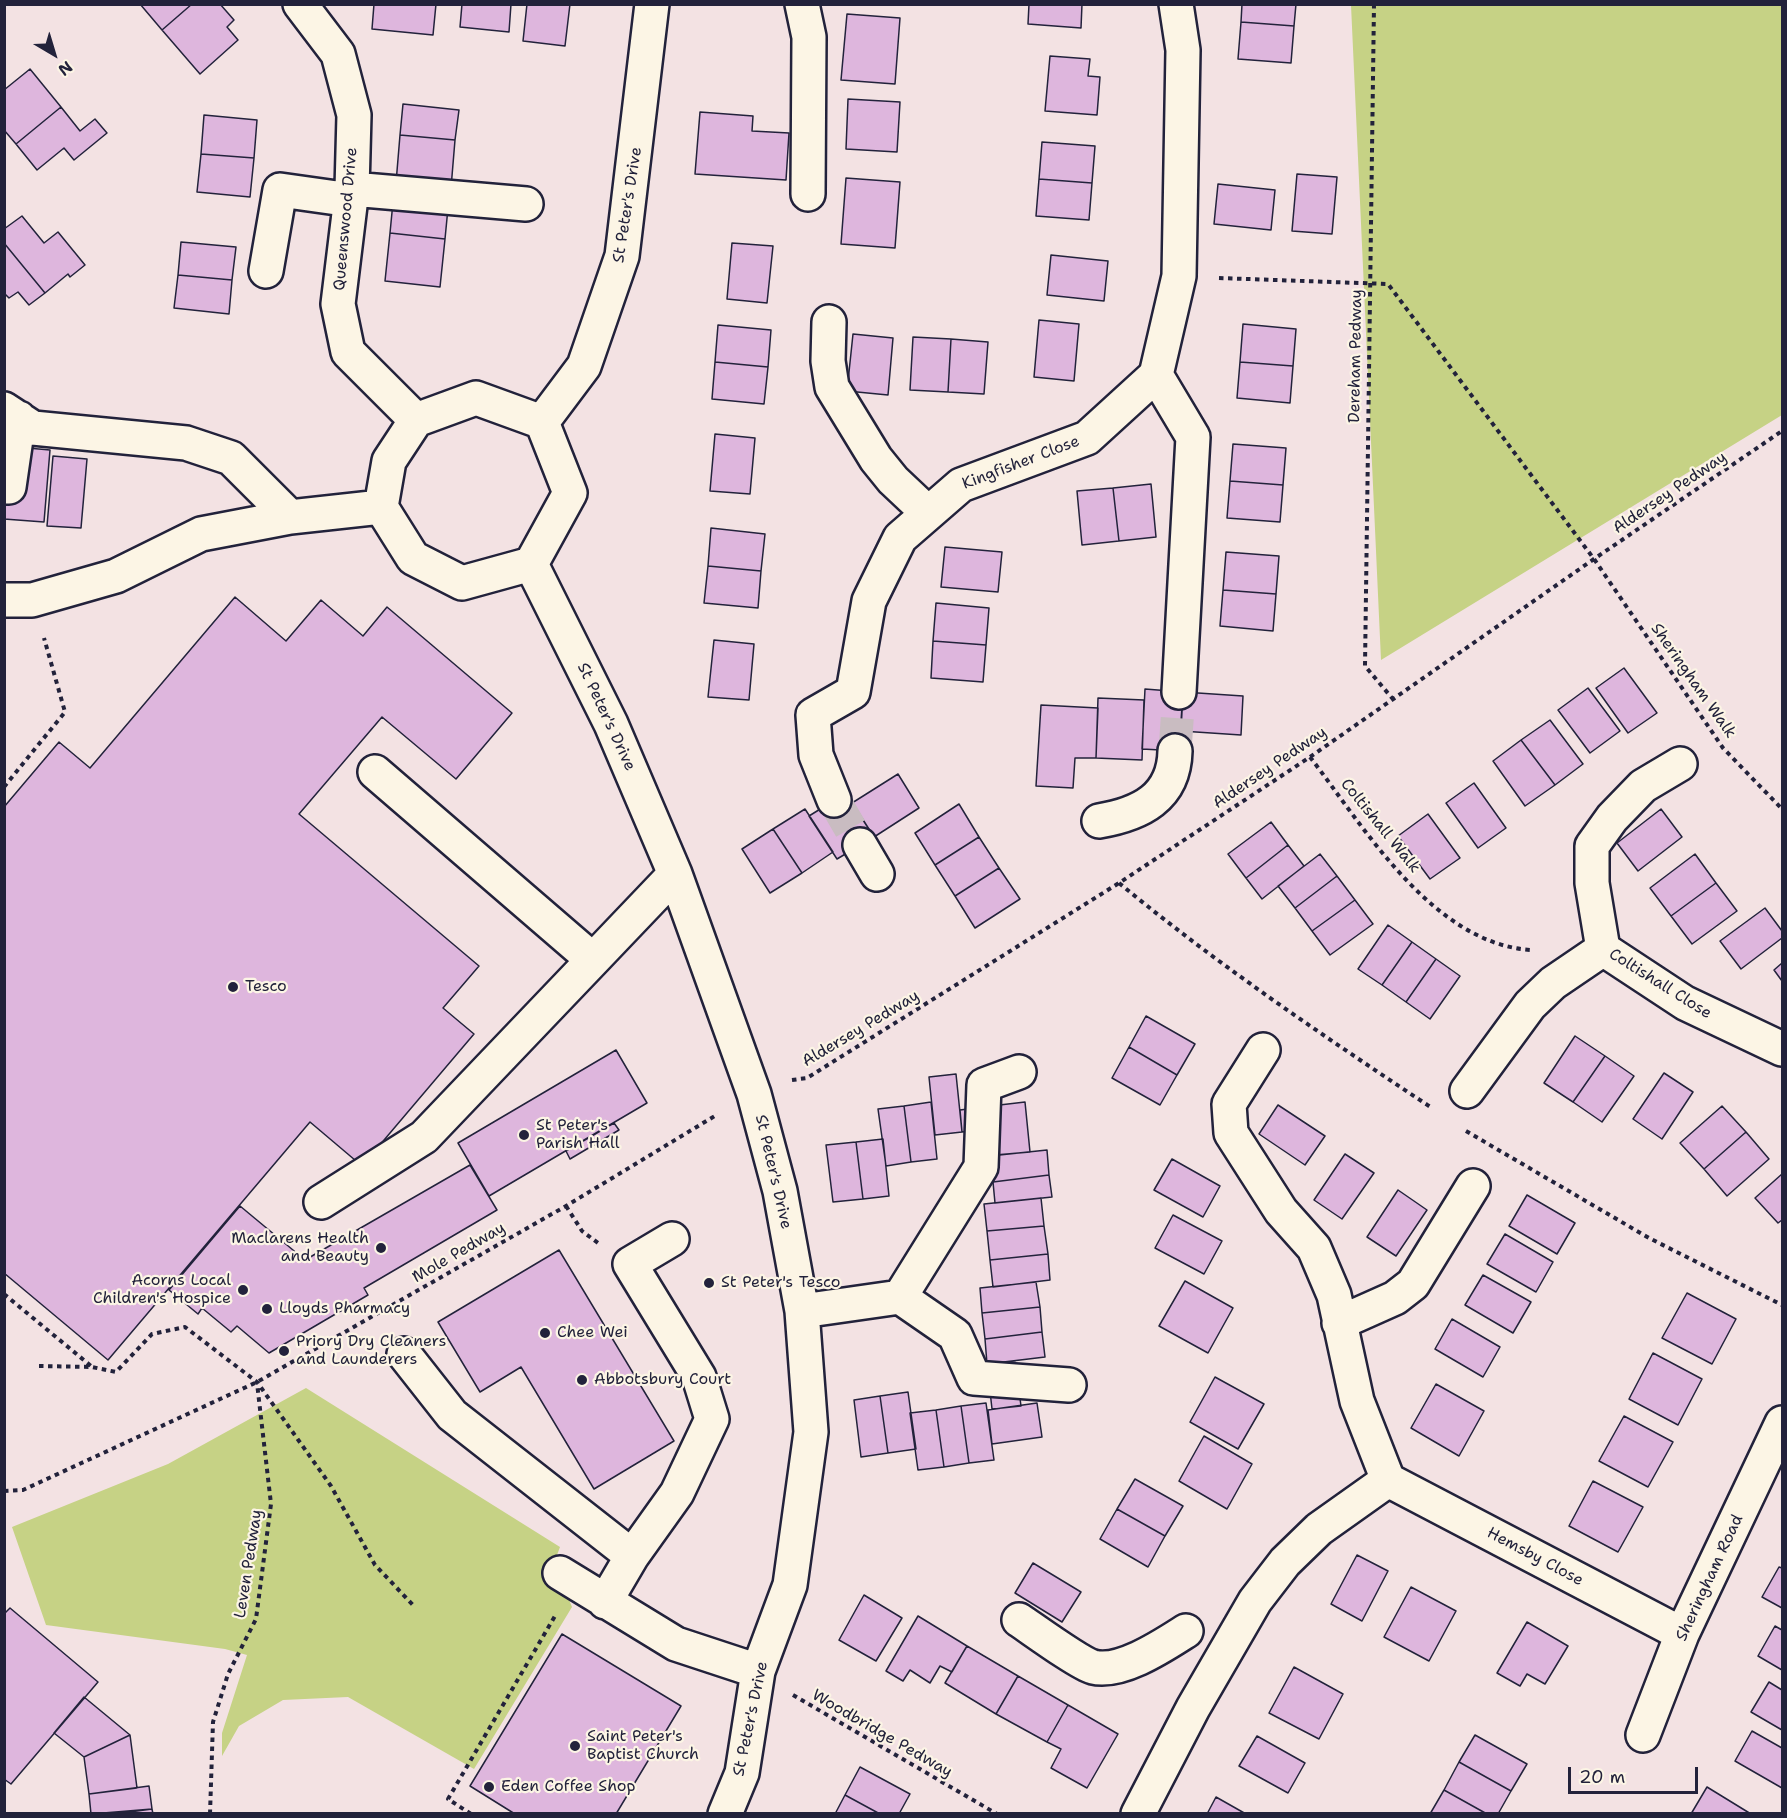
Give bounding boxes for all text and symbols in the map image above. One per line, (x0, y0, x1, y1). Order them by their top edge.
north arrow (24, 24, 84, 84)
text: N (54, 56, 77, 81)
street label: St Peter's Drive (609, 146, 647, 264)
street label: Queenswood Drive (330, 147, 362, 291)
street label: Dereham Pedway (1345, 289, 1367, 423)
street label: Kingfisher Close (960, 432, 1082, 494)
street label: Aldersey Pedway (1609, 448, 1731, 538)
street label: Sheringham Walk (1646, 620, 1740, 742)
street label: St Peter's Drive (573, 660, 639, 774)
street label: Aldersey Pedway (1209, 723, 1331, 813)
street label: Coltishall Walk (1336, 775, 1424, 877)
street label: Coltishall Close (1605, 945, 1715, 1023)
place label: Tesco (245, 977, 287, 997)
marker: Tesco (226, 980, 240, 994)
street label: Aldersey Pedway (799, 986, 923, 1072)
street label: St Peter's Drive (750, 1113, 796, 1231)
place label: St Peter's Parish Hall (536, 1116, 620, 1154)
marker: St Peter's Parish Hall (517, 1128, 531, 1142)
street label: Mole Pedway (409, 1219, 509, 1287)
place label: Maclarens Health and Beauty (231, 1229, 369, 1267)
marker: Maclarens Health and Beauty (374, 1241, 388, 1255)
place label: Acorns Local Children's Hospice (93, 1271, 231, 1309)
place label: St Peter's Tesco (721, 1273, 840, 1293)
marker: St Peter's Tesco (702, 1276, 716, 1290)
marker: Acorns Local Children's Hospice (236, 1283, 250, 1297)
place label: Lloyds Pharmacy (279, 1299, 410, 1319)
marker: Lloyds Pharmacy (260, 1302, 274, 1316)
place label: Chee Wei (557, 1323, 628, 1343)
marker: Chee Wei (538, 1326, 552, 1340)
place label: Priory Dry Cleaners and Launderers (296, 1332, 446, 1370)
marker: Priory Dry Cleaners and Launderers (277, 1344, 291, 1358)
place label: Abbotsbury Court (594, 1370, 731, 1390)
marker: Abbotsbury Court (575, 1373, 589, 1387)
street label: Leven Pedway (231, 1508, 267, 1620)
street label: Sheringham Road (1672, 1512, 1748, 1644)
street label: Hemsby Close (1484, 1524, 1586, 1590)
street label: St Peter's Drive (729, 1660, 773, 1778)
street label: Woodbridge Pedway (808, 1686, 956, 1782)
place label: Saint Peter's Baptist Church (587, 1727, 699, 1765)
marker: Saint Peter's Baptist Church (568, 1739, 582, 1753)
scale bar (1571, 1755, 1702, 1793)
text: 20 m (1579, 1765, 1625, 1789)
place label: Eden Coffee Shop (501, 1777, 636, 1797)
marker: Eden Coffee Shop (482, 1780, 496, 1794)

